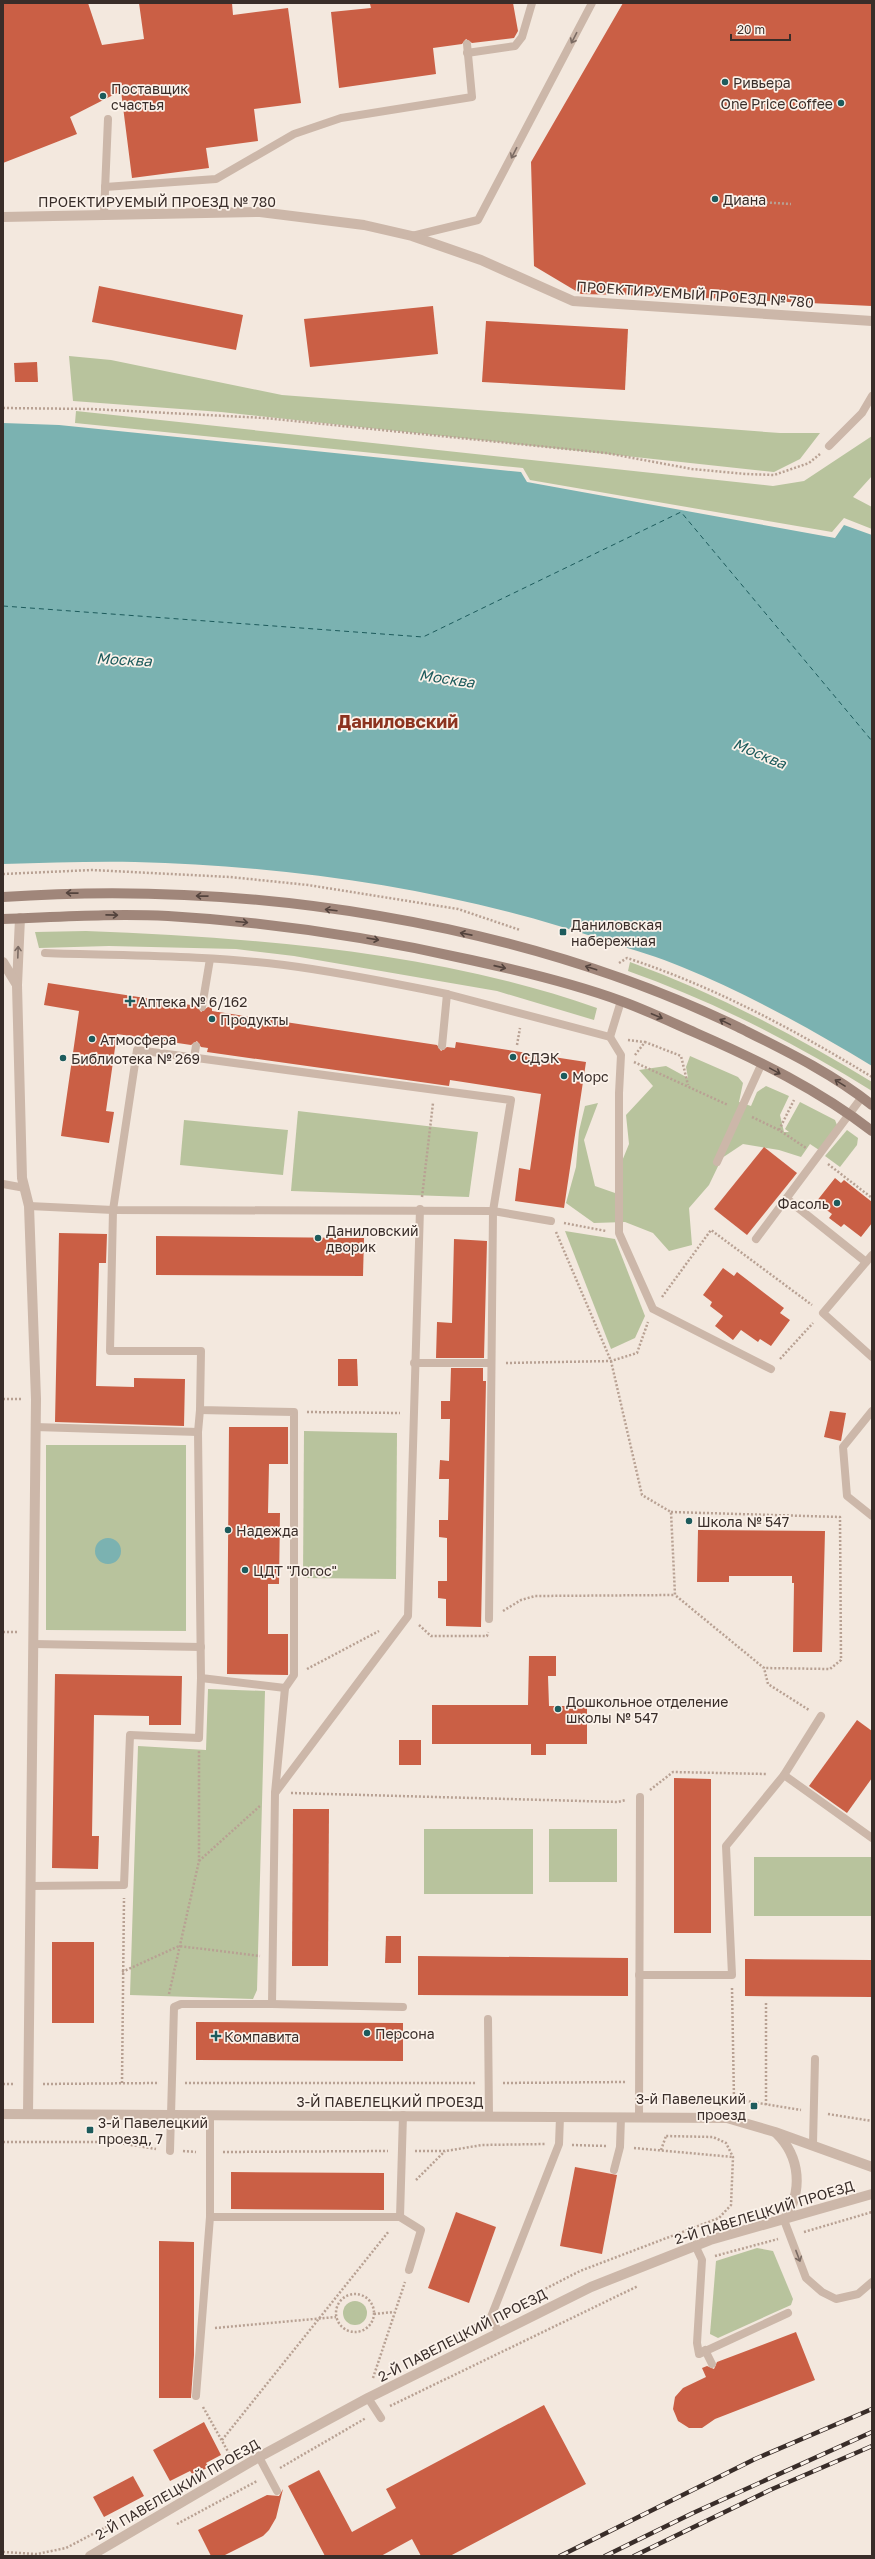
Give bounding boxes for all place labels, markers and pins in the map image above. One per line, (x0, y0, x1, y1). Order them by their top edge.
place label: Ривьера (733, 74, 791, 91)
marker: Ривьера (720, 77, 730, 87)
place label: Поставщик счастья (111, 80, 188, 113)
marker: Поставщик счастья (98, 91, 108, 101)
place label: One Price Coffee (721, 95, 833, 112)
marker: One Price Coffee (836, 98, 846, 108)
place label: Диана (723, 191, 766, 208)
marker: Диана (710, 194, 720, 204)
place label: Даниловская набережная (571, 916, 662, 949)
marker: Даниловская набережная (558, 927, 568, 937)
place label: Аптека № 6/162 (138, 993, 247, 1010)
marker: Аптека № 6/162 (125, 996, 135, 1006)
place label: Продукты (220, 1011, 289, 1028)
marker: Продукты (207, 1014, 217, 1024)
place label: Атмосфера (100, 1031, 177, 1048)
marker: Атмосфера (87, 1034, 97, 1044)
place label: СДЭК (521, 1049, 560, 1066)
place label: Библиотека № 269 (71, 1050, 200, 1067)
marker: СДЭК (508, 1052, 518, 1062)
marker: Библиотека № 269 (58, 1053, 68, 1063)
place label: Морс (572, 1068, 609, 1085)
marker: Морс (559, 1071, 569, 1081)
place label: Фасоль (778, 1195, 829, 1212)
marker: Фасоль (832, 1198, 842, 1208)
place label: Даниловский дворик (326, 1222, 418, 1255)
marker: Даниловский дворик (313, 1233, 323, 1243)
place label: Школа № 547 (697, 1513, 789, 1530)
marker: Школа № 547 (684, 1516, 694, 1526)
place label: Надежда (236, 1522, 299, 1539)
marker: Надежда (223, 1525, 233, 1535)
place label: ЦДТ "Логос" (253, 1562, 337, 1579)
marker: ЦДТ "Логос" (240, 1565, 250, 1575)
place label: Дошкольное отделение школы № 547 (566, 1693, 728, 1726)
marker: Дошкольное отделение школы № 547 (553, 1704, 563, 1714)
place label: Персона (375, 2025, 435, 2042)
place label: Компавита (224, 2028, 299, 2045)
marker: Персона (362, 2028, 372, 2038)
marker: Компавита (211, 2031, 221, 2041)
place label: 3-й Павелецкий проезд (636, 2090, 747, 2123)
marker: 3-й Павелецкий проезд (749, 2101, 759, 2111)
place label: 3-й Павелецкий проезд, 7 (98, 2114, 208, 2147)
marker: 3-й Павелецкий проезд, 7 (85, 2125, 95, 2135)

